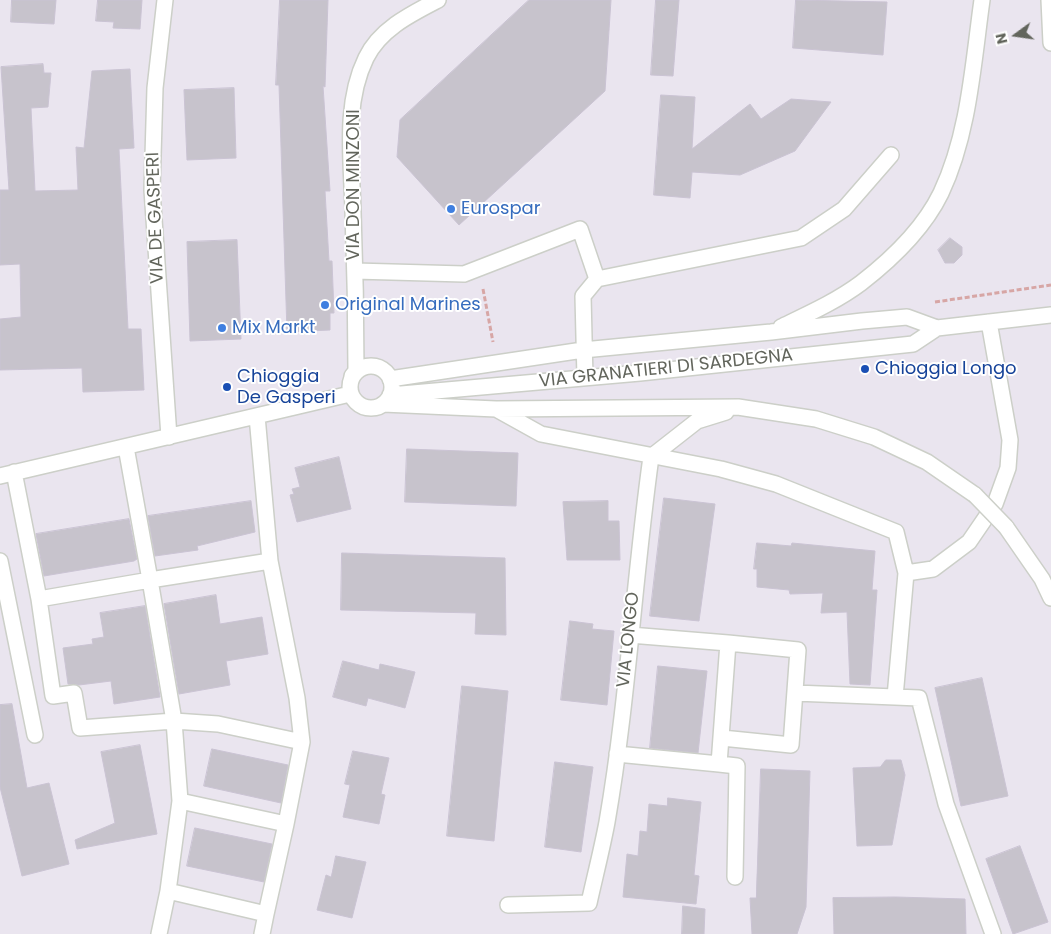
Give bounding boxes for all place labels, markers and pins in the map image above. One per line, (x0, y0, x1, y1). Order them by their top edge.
place label: Eurospar (461, 198, 540, 220)
marker: Eurospar (445, 203, 457, 215)
place label: Original Marines (335, 294, 481, 316)
marker: Original Marines (319, 299, 331, 311)
place label: Mix Markt (232, 317, 316, 339)
marker: Mix Markt (216, 322, 228, 334)
place label: Chioggia Longo (875, 358, 1017, 380)
marker: Chioggia Longo (859, 363, 871, 375)
place label: Chioggia De Gasperi (237, 366, 336, 408)
marker: Chioggia De Gasperi (221, 381, 233, 393)

